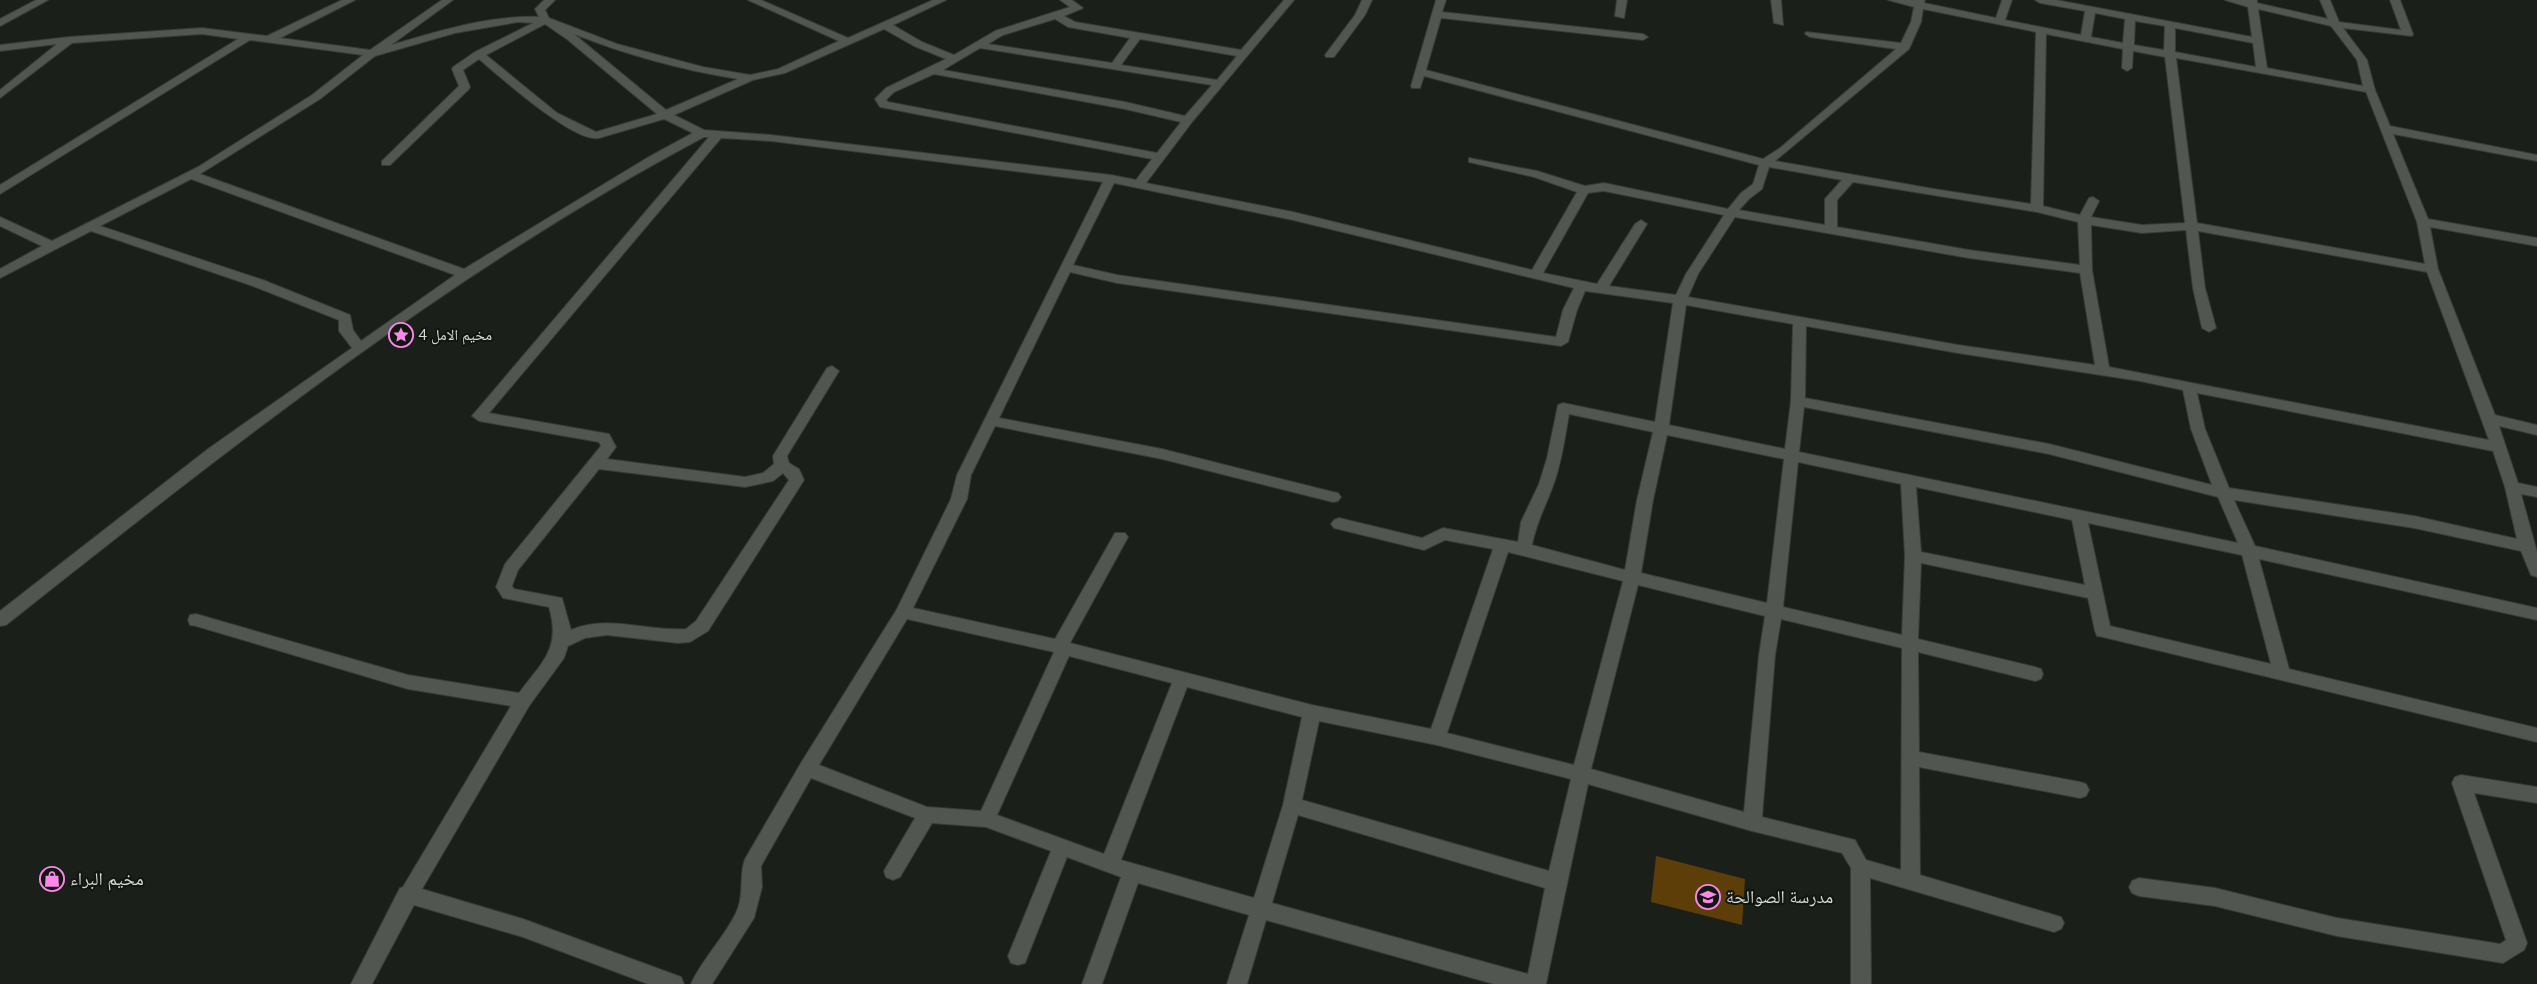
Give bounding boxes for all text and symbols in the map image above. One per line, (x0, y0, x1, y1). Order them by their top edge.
place icon: مخيم الامل 4 (388, 322, 414, 348)
place label: مخيم الامل 4 (418, 325, 492, 345)
shop icon: مخيم البراء (39, 866, 65, 892)
place label: مخيم البراء (70, 867, 144, 891)
school or university icon: مدرسة الصوالحة (1695, 884, 1721, 910)
place label: مدرسة الصوالحة (1726, 885, 1833, 908)

